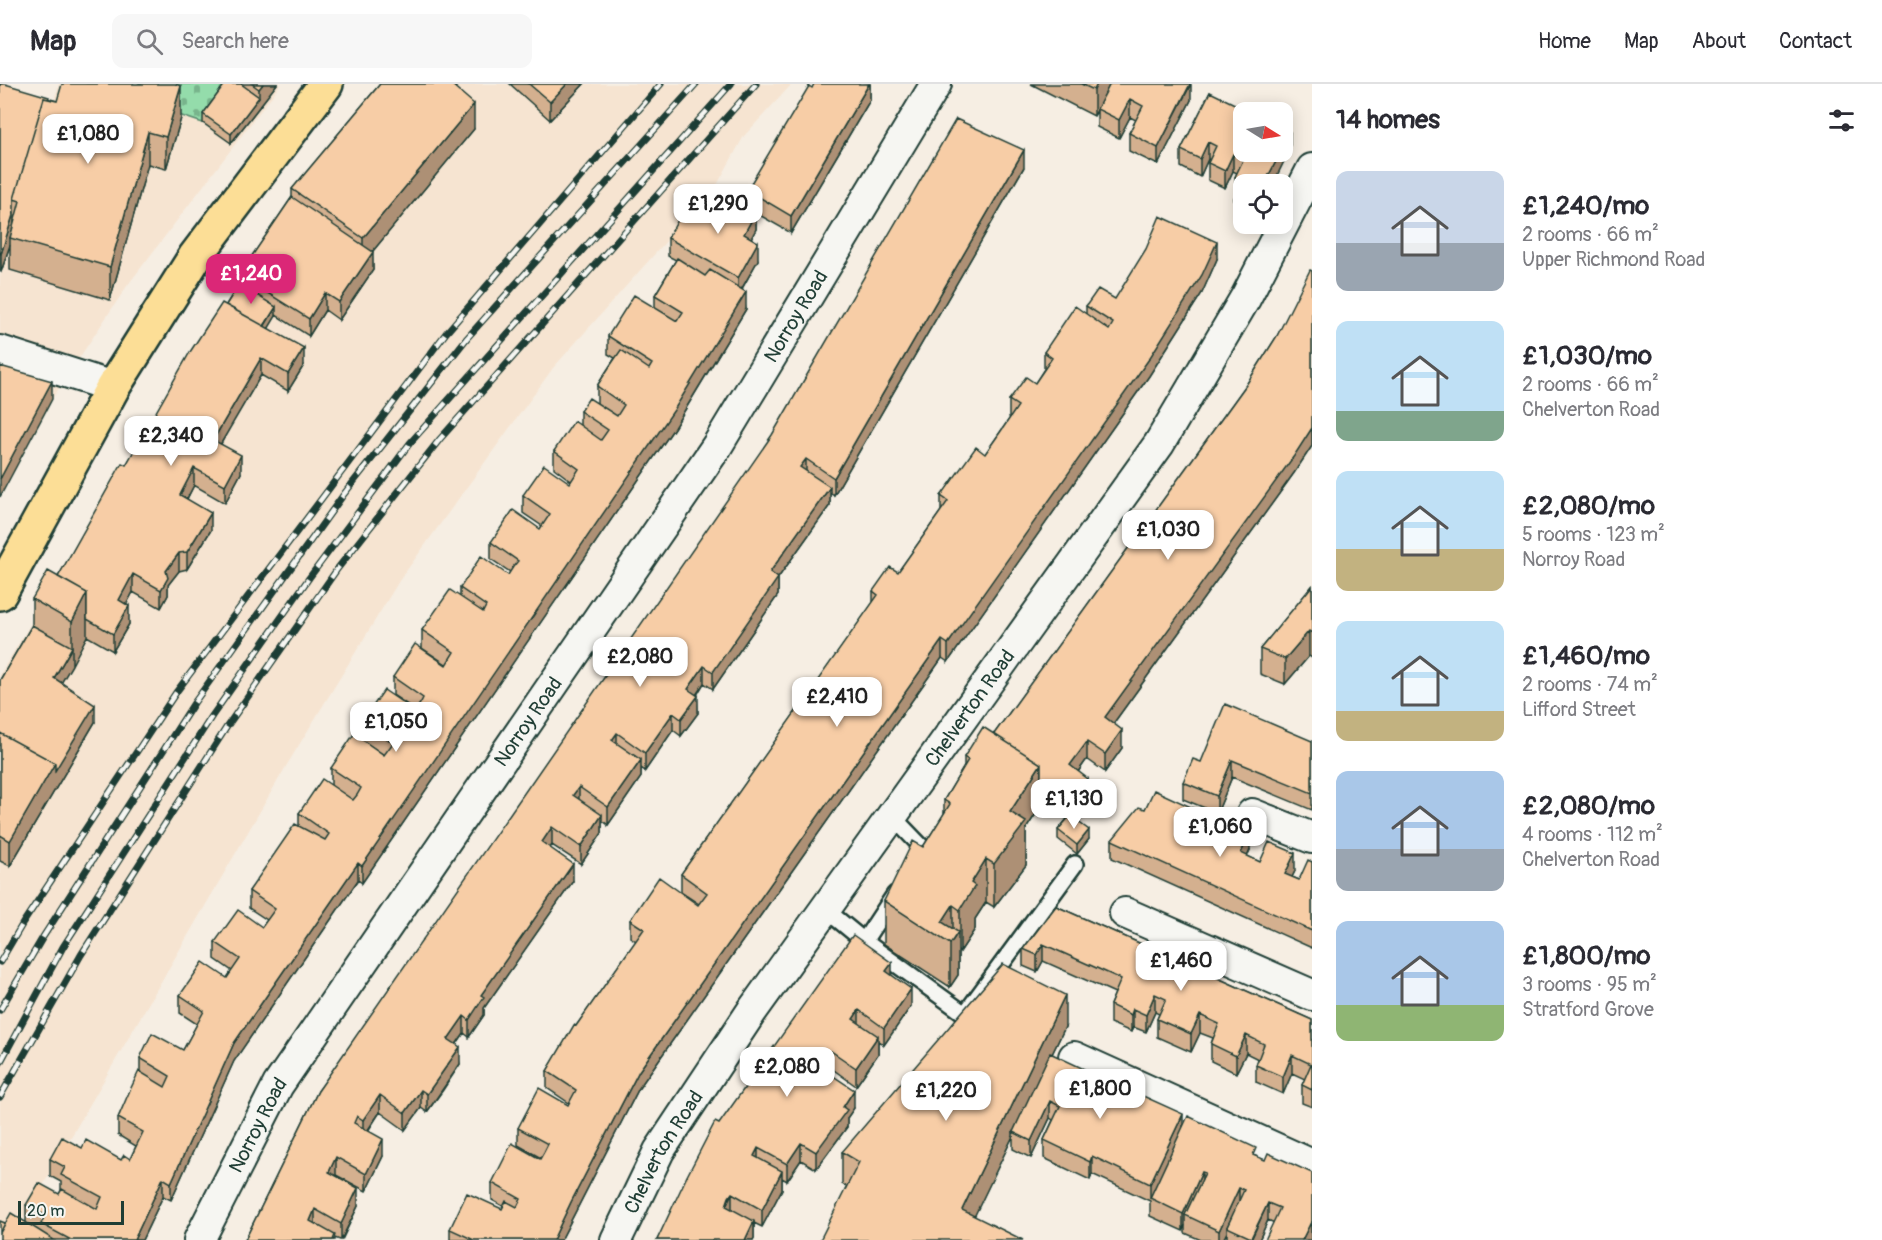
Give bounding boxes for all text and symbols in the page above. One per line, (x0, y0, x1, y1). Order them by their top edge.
search box (112, 14, 532, 68)
text: Map (30, 24, 76, 59)
icon: search (133, 25, 166, 58)
text: Search here (181, 27, 289, 55)
text: Home (1538, 28, 1591, 55)
text: Map (1624, 28, 1659, 55)
text: About (1692, 28, 1746, 55)
text: Contact (1779, 28, 1852, 55)
north arrow (1233, 102, 1293, 162)
map controls (1233, 102, 1293, 234)
text: 14 homes (1336, 104, 1440, 136)
icon: filters (1825, 104, 1858, 137)
pin: £1,080 (39, 114, 137, 165)
text: £1,080 (56, 121, 120, 146)
button: locate (1233, 174, 1293, 234)
pin: £1,290 (669, 184, 767, 235)
text: £1,240/mo (1522, 190, 1649, 222)
text: £1,290 (688, 191, 748, 216)
icon: home (1384, 195, 1456, 267)
text: 2 rooms · 66 m² (1522, 222, 1659, 247)
text: Upper Richmond Road (1522, 247, 1705, 272)
pin: £1,240 (202, 254, 300, 305)
text: £1,240 (220, 261, 282, 286)
street label: Norroy Road (759, 266, 833, 367)
text: £1,030/mo (1522, 340, 1652, 372)
icon: home (1384, 345, 1456, 417)
text: 2 rooms · 66 m² (1522, 372, 1659, 397)
text: Chelverton Road (1522, 397, 1660, 422)
pin: £2,340 (122, 416, 220, 467)
text: £2,340 (138, 423, 204, 448)
text: £2,080/mo (1522, 490, 1655, 522)
icon: home (1384, 495, 1456, 567)
pin: £1,030 (1119, 510, 1217, 561)
text: £1,030 (1136, 517, 1200, 542)
text: 5 rooms · 123 m² (1522, 522, 1665, 547)
text: Norroy Road (1522, 547, 1625, 572)
pin: £2,080 (591, 637, 689, 688)
text: £1,460/mo (1522, 640, 1650, 672)
text: £2,080 (607, 644, 673, 669)
street label: Chelverton Road (920, 645, 1020, 772)
icon: home (1384, 645, 1456, 717)
street label: Norroy Road (489, 672, 568, 771)
text: 2 rooms · 74 m² (1522, 672, 1658, 697)
pin: £2,410 (788, 677, 886, 728)
text: £2,410 (806, 684, 868, 709)
text: Lifford Street (1522, 697, 1636, 722)
pin: £1,050 (347, 702, 445, 753)
text: £1,050 (364, 709, 428, 734)
pin: £1,130 (1025, 779, 1123, 830)
text: £1,130 (1045, 786, 1103, 811)
text: £2,080/mo (1522, 790, 1655, 822)
icon: home (1384, 795, 1456, 867)
pin: £1,060 (1171, 807, 1269, 858)
text: £1,060 (1188, 814, 1252, 839)
text: 4 rooms · 112 m² (1522, 822, 1663, 847)
text: Chelverton Road (1522, 847, 1660, 872)
text: £1,800/mo (1522, 940, 1651, 972)
pin: £1,460 (1132, 941, 1230, 992)
icon: home (1384, 945, 1456, 1017)
text: £1,460 (1150, 948, 1212, 973)
text: 3 rooms · 95 m² (1522, 972, 1657, 997)
text: Stratford Grove (1522, 997, 1654, 1022)
pin: £2,080 (738, 1047, 836, 1098)
text: £2,080 (754, 1054, 820, 1079)
pin: £1,800 (1051, 1069, 1149, 1120)
pin: £1,220 (897, 1071, 995, 1122)
street label: Norroy Road (223, 1073, 292, 1177)
text: £1,800 (1068, 1076, 1132, 1101)
text: £1,220 (915, 1078, 977, 1103)
street label: Chelverton Road (619, 1086, 709, 1218)
scale bar (18, 1198, 124, 1226)
text: 20 m (27, 1201, 65, 1221)

